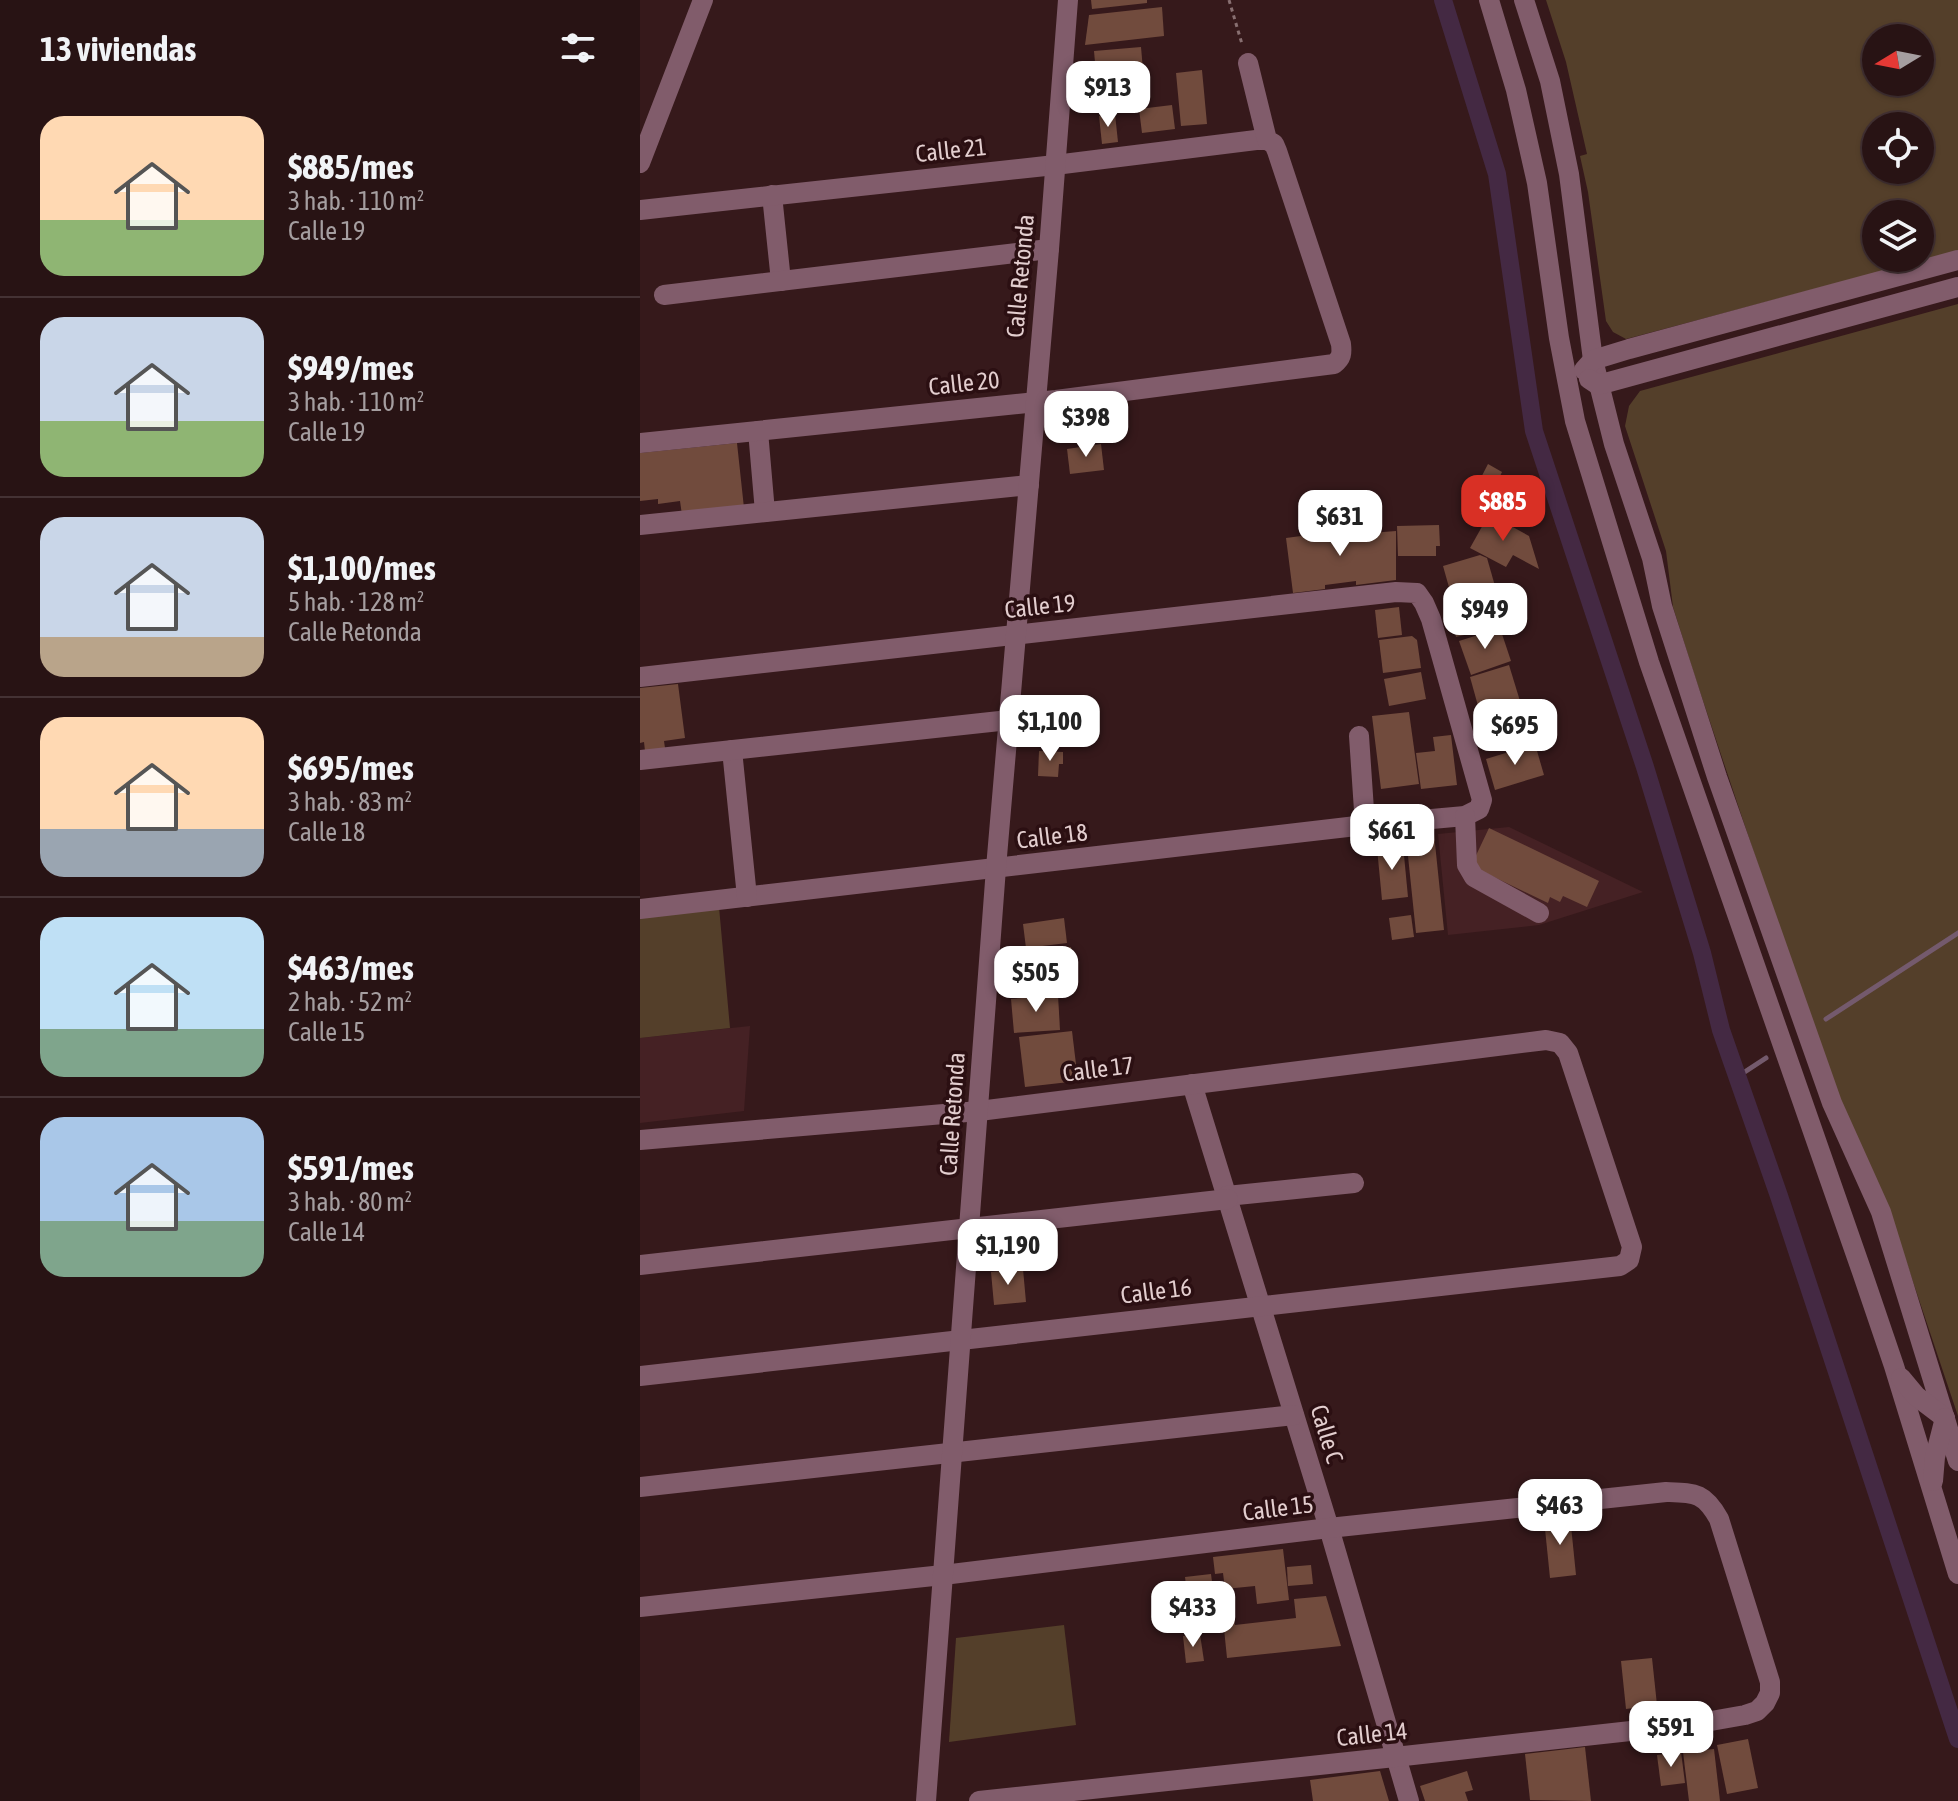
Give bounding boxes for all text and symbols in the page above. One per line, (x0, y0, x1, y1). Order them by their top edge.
north arrow (1862, 24, 1934, 96)
map controls (1862, 24, 1934, 272)
icon: filters (556, 26, 600, 70)
text: 13 viviendas (40, 29, 196, 68)
pin: $913 (1061, 61, 1155, 129)
text: $913 (1084, 72, 1132, 102)
button: locate (1862, 112, 1934, 184)
street label: Calle 21 (914, 133, 988, 167)
text: $885/mes (288, 147, 414, 186)
icon: home (104, 148, 200, 244)
text: 3 hab. · 110 m² (288, 186, 424, 216)
button: layers (1862, 200, 1934, 272)
street label: Calle Retonda (1001, 213, 1039, 339)
text: Calle 19 (288, 216, 365, 246)
text: $949/mes (288, 348, 414, 387)
icon: home (104, 349, 200, 445)
street label: Calle 20 (927, 366, 1001, 400)
text: 3 hab. · 110 m² (288, 387, 424, 417)
pin: $398 (1039, 391, 1133, 459)
text: $398 (1062, 402, 1110, 432)
text: Calle 19 (288, 417, 365, 447)
pin: $885 (1456, 475, 1550, 543)
text: $885 (1479, 486, 1527, 516)
pin: $631 (1293, 490, 1387, 558)
text: $631 (1316, 501, 1364, 531)
text: $1,100/mes (288, 548, 436, 587)
icon: home (104, 549, 200, 645)
pin: $949 (1438, 583, 1532, 651)
text: 5 hab. · 128 m² (288, 587, 424, 617)
street label: Calle 19 (1003, 589, 1077, 623)
text: $949 (1461, 594, 1509, 624)
text: Calle Retonda (288, 617, 422, 647)
pin: $1,100 (985, 695, 1115, 763)
pin: $695 (1468, 699, 1562, 767)
text: $1,100 (1018, 706, 1082, 736)
text: $695 (1491, 710, 1539, 740)
text: $695/mes (288, 748, 414, 787)
icon: home (104, 749, 200, 845)
text: 3 hab. · 83 m² (288, 787, 412, 817)
pin: $661 (1345, 804, 1439, 872)
text: $661 (1368, 815, 1416, 845)
text: Calle 18 (288, 817, 365, 847)
street label: Calle 18 (1015, 818, 1089, 854)
pin: $505 (989, 946, 1083, 1014)
text: $463/mes (288, 948, 414, 987)
icon: home (104, 949, 200, 1045)
text: $505 (1012, 957, 1060, 987)
text: 2 hab. · 52 m² (288, 987, 412, 1017)
text: Calle 15 (288, 1017, 365, 1047)
street label: Calle Retonda (934, 1051, 970, 1177)
street label: Calle 17 (1061, 1051, 1135, 1087)
text: $591/mes (288, 1148, 414, 1187)
icon: home (104, 1149, 200, 1245)
text: 3 hab. · 80 m² (288, 1187, 412, 1217)
text: Calle 14 (288, 1217, 365, 1247)
pin: $1,190 (943, 1219, 1073, 1287)
text: $1,190 (976, 1230, 1040, 1260)
street label: Calle 16 (1119, 1273, 1193, 1309)
street label: Calle C (1305, 1402, 1349, 1467)
pin: $463 (1513, 1479, 1607, 1547)
street label: Calle 15 (1241, 1490, 1315, 1526)
text: $463 (1536, 1490, 1584, 1520)
pin: $433 (1146, 1581, 1240, 1649)
text: $433 (1169, 1592, 1217, 1622)
pin: $591 (1624, 1701, 1718, 1769)
text: $591 (1647, 1712, 1695, 1742)
street label: Calle 14 (1335, 1717, 1409, 1751)

